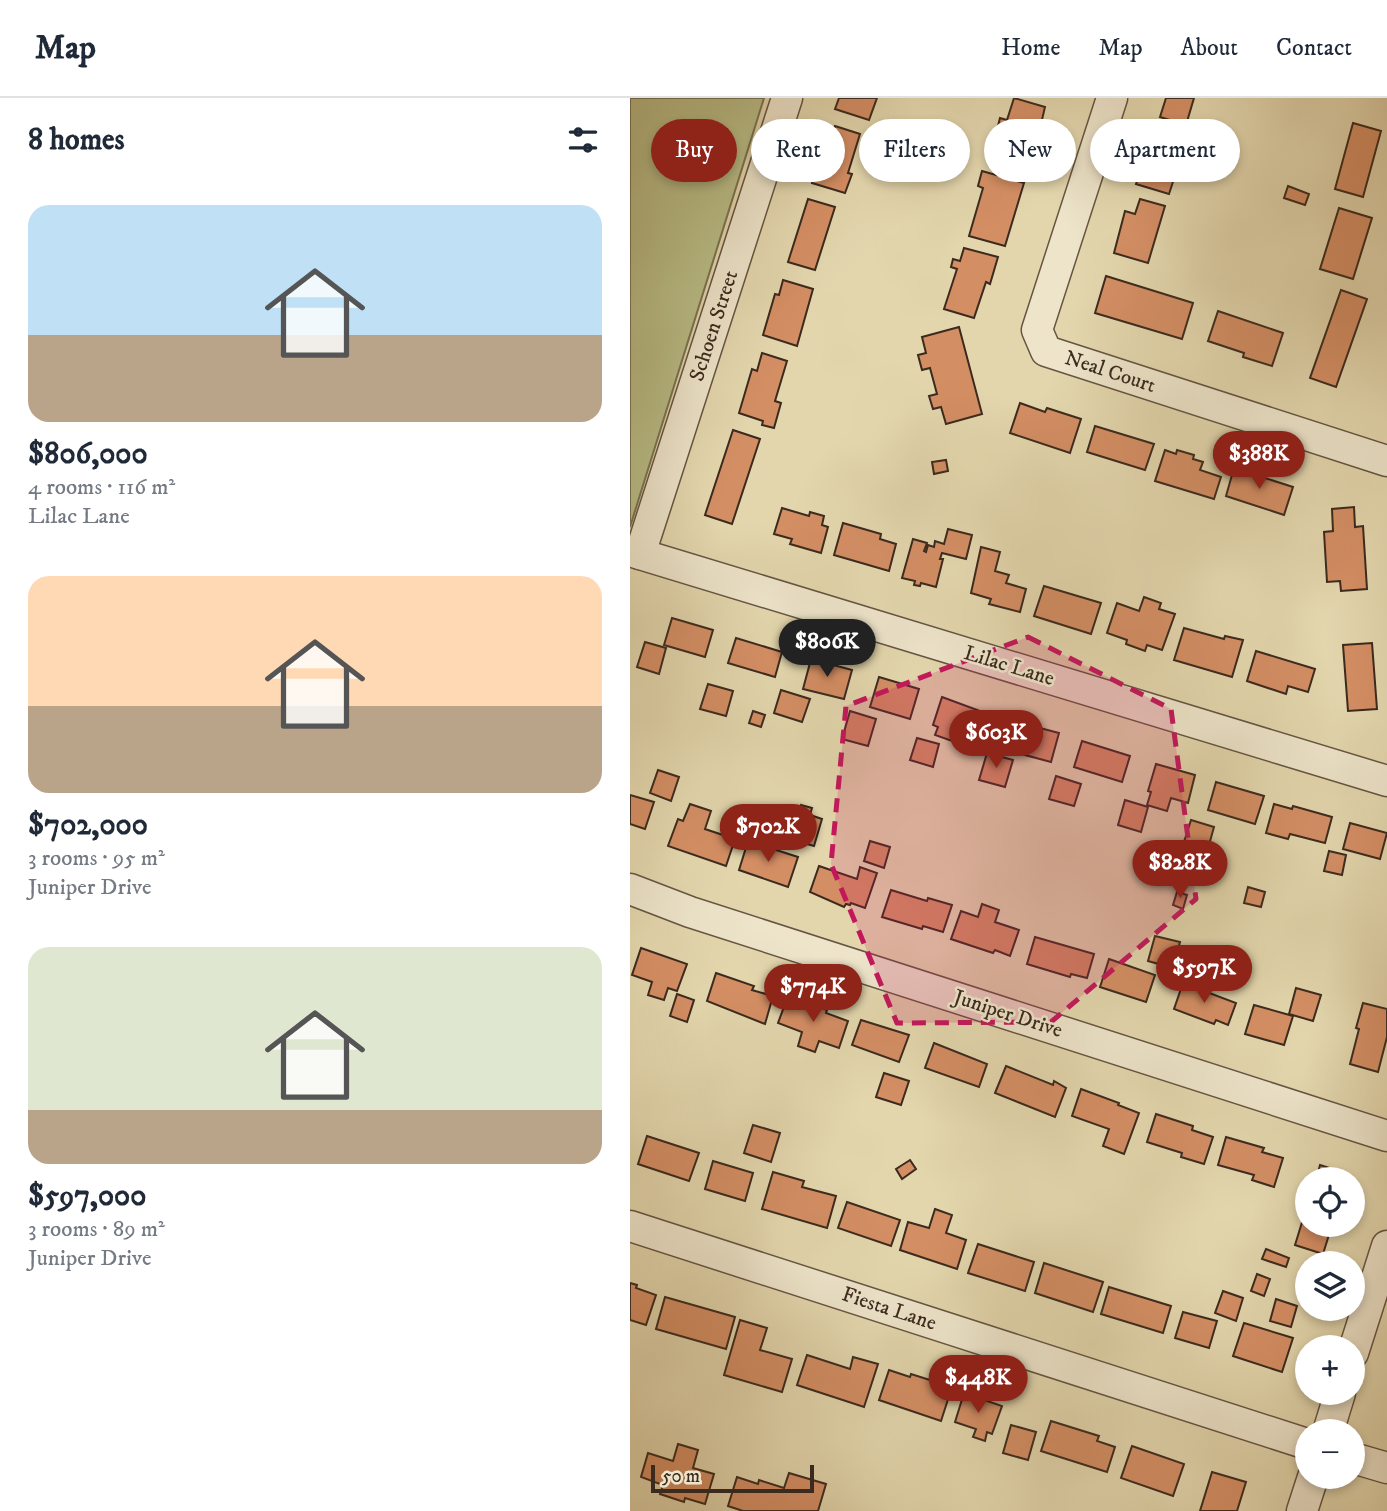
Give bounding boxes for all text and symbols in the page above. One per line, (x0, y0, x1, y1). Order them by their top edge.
text: Map (35, 28, 96, 69)
text: Home (1001, 33, 1060, 63)
text: Map (1098, 33, 1143, 63)
text: About (1181, 33, 1238, 63)
text: Contact (1276, 33, 1352, 63)
chip: Buy (651, 119, 737, 182)
chip: Rent (751, 119, 845, 182)
chip: Filters (859, 119, 970, 182)
chip: New (984, 119, 1076, 182)
chip: Apartment (1090, 119, 1240, 182)
icon: filters (564, 121, 602, 159)
text: 8 homes (28, 122, 125, 159)
icon: home (252, 250, 378, 376)
street label: Schoen Street (684, 267, 744, 385)
street label: Neal Court (1061, 345, 1159, 399)
pin: $388K (1210, 432, 1308, 491)
text: $806,000 (28, 436, 148, 473)
text: $388K (1229, 439, 1289, 468)
text: 4 rooms · 116 m² (28, 473, 175, 502)
text: Lilac Lane (28, 502, 130, 531)
pin: $806K (778, 620, 876, 679)
icon: home (252, 621, 378, 747)
text: $806K (795, 627, 859, 656)
street label: Lilac Lane (961, 640, 1058, 692)
pin: $603K (947, 710, 1045, 770)
text: $603K (965, 718, 1027, 747)
pin: $702K (719, 804, 817, 864)
text: $702,000 (28, 807, 148, 844)
text: $702K (736, 812, 800, 841)
pin: $828K (1131, 840, 1229, 900)
text: 3 rooms · 95 m² (28, 844, 165, 873)
text: $828K (1148, 848, 1212, 877)
text: Juniper Drive (28, 873, 152, 902)
pin: $597K (1155, 946, 1253, 1005)
text: $597K (1172, 953, 1236, 982)
pin: $774K (764, 964, 862, 1024)
text: $774K (780, 972, 846, 1001)
street label: Juniper Drive (948, 984, 1066, 1044)
icon: home (252, 992, 378, 1118)
map controls (1295, 1167, 1365, 1489)
button: locate (1295, 1167, 1365, 1237)
text: $597,000 (28, 1178, 146, 1215)
text: 3 rooms · 89 m² (28, 1215, 165, 1244)
text: Juniper Drive (28, 1244, 152, 1273)
button: layers (1295, 1251, 1365, 1321)
street label: Fiesta Lane (838, 1282, 940, 1337)
button: + (1295, 1335, 1365, 1405)
pin: $448K (929, 1356, 1027, 1415)
text: $448K (945, 1363, 1011, 1392)
button: − (1295, 1419, 1365, 1489)
scale bar (651, 1462, 814, 1494)
text: 50 m (662, 1465, 700, 1488)

